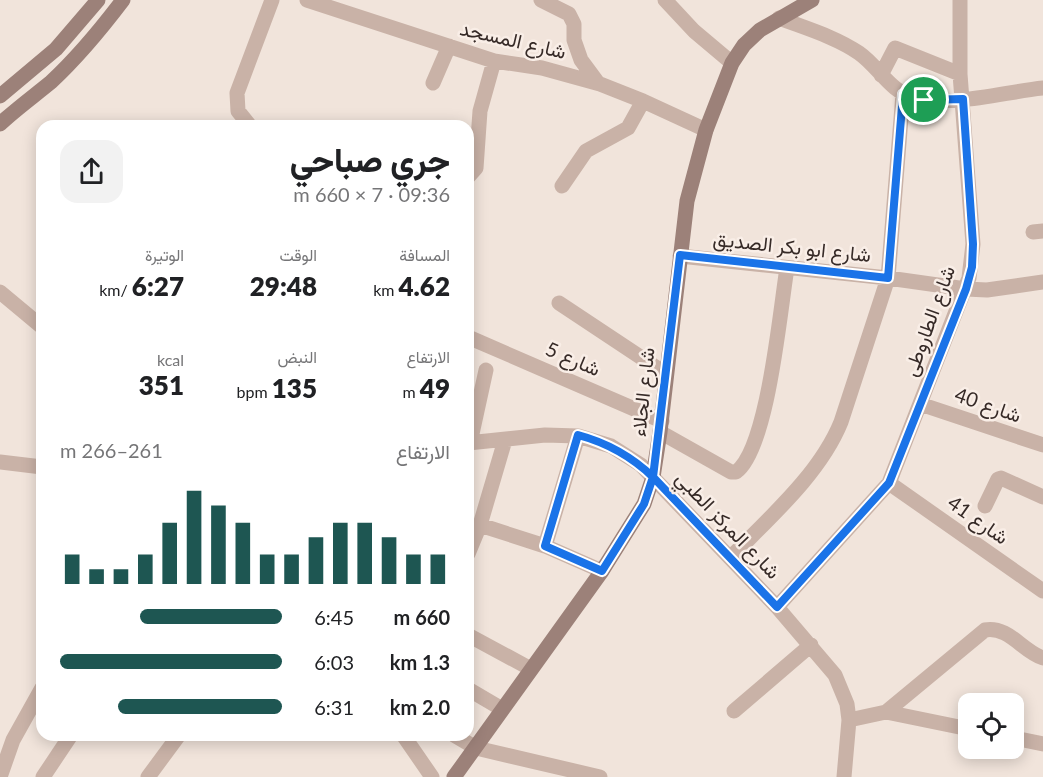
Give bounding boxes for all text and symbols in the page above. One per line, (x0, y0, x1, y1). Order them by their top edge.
street label: شارع المسجد (457, 15, 569, 66)
pin (898, 74, 949, 125)
icon: arrive (907, 83, 940, 116)
text: جري صباحي (290, 139, 450, 179)
button: share (60, 140, 123, 203)
text: 09:36 · 7 × 660 m (293, 182, 450, 206)
street label: شارع ابو بكر الصديق (712, 226, 872, 269)
text: الوتيرة (145, 245, 184, 264)
text: الوقت (279, 245, 317, 264)
text: المسافة (399, 245, 450, 264)
street label: شارع الطاروطى (897, 262, 962, 380)
text: 6:27 (132, 270, 184, 302)
text: 29:48 (250, 270, 317, 302)
text: 4.62 (399, 270, 450, 302)
text: /km (99, 280, 132, 299)
text: km (373, 280, 399, 299)
street label: شارع 5 (541, 336, 604, 383)
street label: شارع الجلاء (625, 346, 662, 438)
text: النبض (277, 347, 317, 366)
text: الارتفاع (407, 347, 450, 366)
text: kcal (157, 350, 184, 369)
text: 351 (139, 369, 184, 401)
text: 135 (272, 372, 317, 404)
text: 49 (420, 372, 450, 404)
text: bpm (237, 382, 272, 401)
text: m (403, 382, 420, 401)
street label: شارع 40 (951, 382, 1025, 429)
text: 261–266 m (60, 438, 163, 462)
text: الارتفاع (396, 439, 450, 463)
street label: شارع المركز الطبي (667, 465, 786, 587)
street label: شارع 41 (942, 490, 1014, 551)
text: 6:45 (314, 605, 354, 629)
text: 660 m (394, 605, 450, 629)
text: 6:03 (314, 650, 354, 674)
text: 1.3 km (390, 650, 450, 674)
map controls (958, 693, 1024, 759)
button: locate (958, 693, 1024, 759)
text: 6:31 (314, 695, 354, 719)
text: 2.0 km (390, 695, 450, 719)

